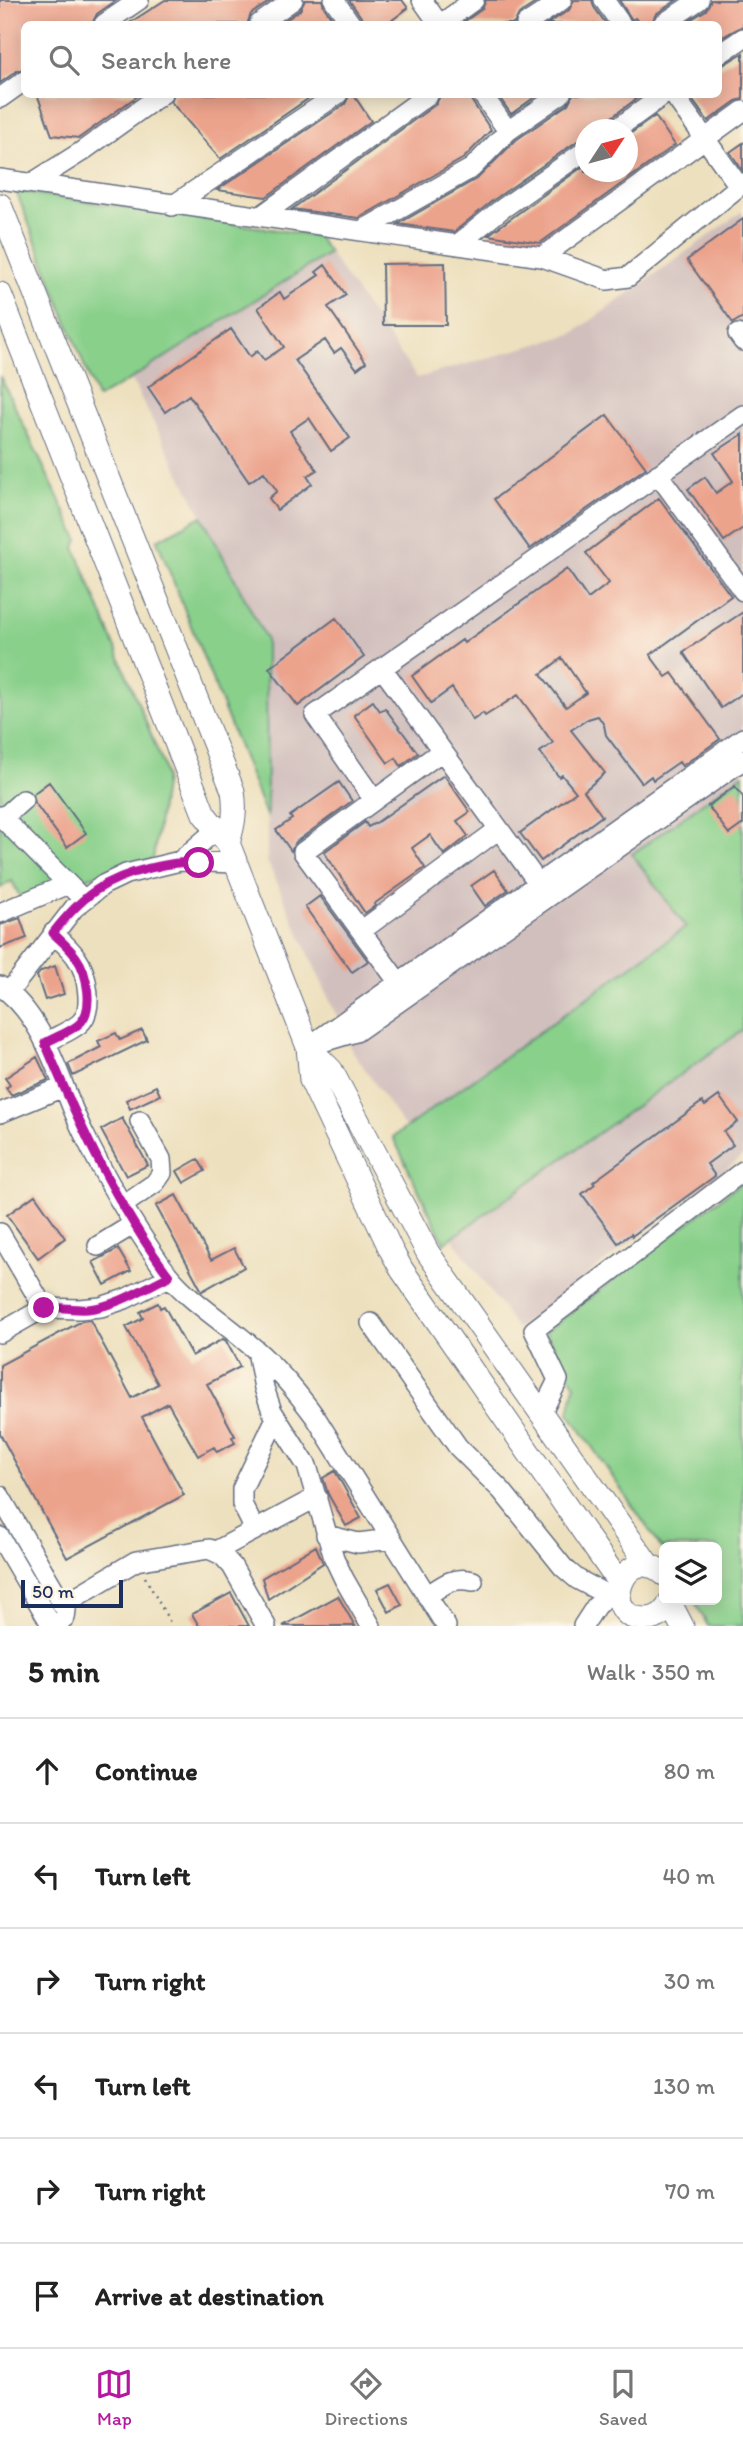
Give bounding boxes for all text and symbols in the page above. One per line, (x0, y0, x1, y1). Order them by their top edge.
search box (21, 21, 722, 98)
icon: search (45, 41, 83, 79)
text: Search here (101, 44, 231, 76)
north arrow (575, 119, 638, 182)
route start (183, 847, 214, 878)
route end (28, 1292, 59, 1323)
map controls (659, 1542, 722, 1605)
button: layers (659, 1542, 722, 1605)
scale bar (21, 1577, 122, 1609)
text: 50 m (32, 1580, 74, 1603)
text: 5 min (28, 1653, 99, 1690)
text: Walk · 350 m (587, 1658, 715, 1686)
icon: ahead (28, 1752, 66, 1790)
text: Continue (95, 1755, 198, 1787)
text: 80 m (664, 1757, 715, 1785)
icon: left (28, 1857, 66, 1895)
text: Turn left (95, 1860, 191, 1892)
text: 40 m (662, 1862, 715, 1890)
icon: right (28, 1962, 66, 2000)
text: Turn right (95, 1965, 206, 1997)
text: 30 m (664, 1967, 715, 1995)
icon: left (28, 2067, 66, 2105)
text: Turn left (95, 2070, 191, 2102)
text: 130 m (653, 2072, 715, 2100)
icon: right (28, 2172, 66, 2210)
text: Turn right (95, 2175, 206, 2207)
text: 70 m (665, 2177, 715, 2205)
icon: arrive (28, 2277, 66, 2315)
text: Arrive at destination (95, 2280, 324, 2312)
tab: Map (95, 2365, 133, 2430)
tab: Directions (324, 2365, 408, 2430)
tab: Saved (599, 2365, 647, 2430)

